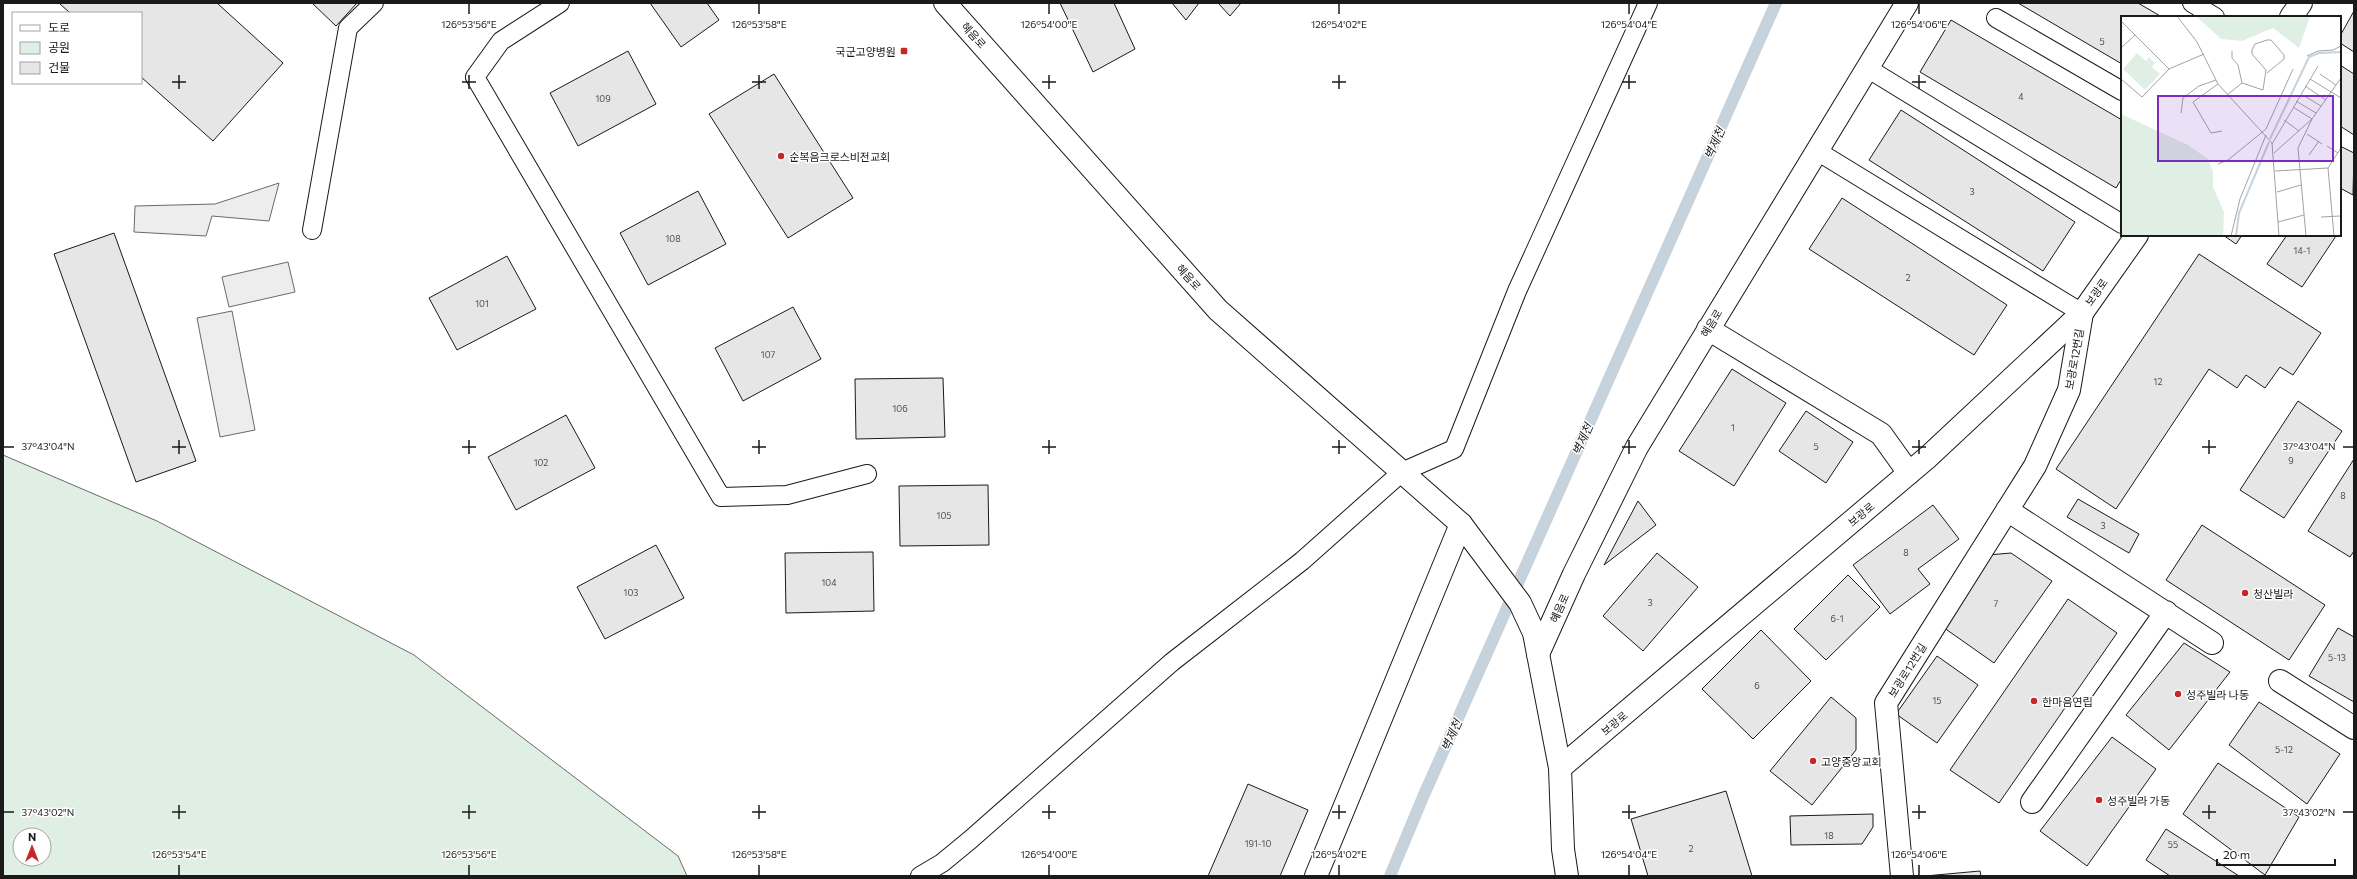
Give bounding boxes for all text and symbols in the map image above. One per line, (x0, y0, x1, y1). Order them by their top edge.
legend (12, 12, 142, 84)
inset map (2121, 16, 2341, 236)
text: 126°53'56"E (441, 18, 497, 30)
text: 126°53'58"E (731, 18, 787, 30)
text: 126°54'00"E (1020, 18, 1078, 30)
text: 126°54'02"E (1311, 18, 1367, 30)
text: 126°54'04"E (1601, 18, 1657, 30)
text: 126°54'06"E (1891, 18, 1947, 30)
street label: 혜음로 (959, 19, 989, 51)
text: 도로 (48, 20, 70, 34)
house number: 5 (2099, 36, 2105, 47)
text: 공원 (48, 40, 70, 54)
place label: 국군고양병원 (835, 45, 896, 58)
marker: 국군고양병원 (899, 46, 909, 56)
text: 건물 (48, 60, 70, 74)
house number: 4 (2018, 91, 2024, 102)
house number: 109 (595, 93, 611, 104)
water label: 벽제천 (1701, 123, 1728, 161)
place label: 순복음크로스비전교회 (789, 150, 890, 163)
marker: 순복음크로스비전교회 (776, 151, 786, 161)
house number: 3 (1969, 186, 1975, 197)
house number: 108 (665, 233, 681, 244)
house number: 14-1 (2294, 245, 2310, 256)
street label: 혜음로 (1174, 261, 1204, 293)
house number: 2 (1906, 272, 1911, 283)
street label: 보광로 (2082, 276, 2110, 308)
house number: 101 (475, 298, 489, 309)
street label: 혜음로 (1698, 307, 1724, 339)
street label: 보광로12번길 (2062, 328, 2086, 390)
house number: 107 (761, 349, 775, 360)
house number: 12 (2154, 376, 2162, 387)
house number: 106 (892, 403, 908, 414)
water label: 벽제천 (1569, 419, 1596, 457)
house number: 1 (1731, 422, 1735, 433)
text: 37°43'04"N (21, 440, 75, 452)
text: 37°43'04"N (2282, 440, 2336, 452)
house number: 5 (1813, 441, 1819, 452)
house number: 9 (2288, 455, 2294, 466)
house number: 102 (534, 457, 548, 468)
house number: 8 (2340, 490, 2346, 501)
street label: 보광로 (1845, 499, 1877, 529)
house number: 105 (937, 510, 951, 521)
house number: 3 (2100, 520, 2106, 531)
house number: 8 (1903, 547, 1909, 558)
house number: 104 (821, 577, 837, 588)
house number: 103 (624, 587, 638, 598)
place label: 청산빌라 (2253, 587, 2293, 600)
marker: 청산빌라 (2240, 588, 2250, 598)
street label: 혜음로 (1547, 591, 1571, 625)
house number: 3 (1647, 597, 1653, 608)
house number: 7 (1994, 598, 1999, 609)
house number: 6-1 (1830, 613, 1844, 624)
street label: 보광로12번길 (1885, 641, 1929, 699)
house number: 5-13 (2328, 652, 2346, 663)
house number: 6 (1754, 680, 1760, 691)
place label: 성주빌라 나동 (2186, 688, 2249, 701)
marker: 성주빌라 나동 (2173, 689, 2183, 699)
house number: 15 (1932, 695, 1942, 706)
place label: 한마음연립 (2042, 695, 2093, 708)
marker: 한마음연립 (2029, 696, 2039, 706)
street label: 보광로 (1598, 708, 1630, 738)
water label: 벽제천 (1438, 715, 1465, 753)
house number: 5-12 (2275, 744, 2293, 755)
place label: 고양중앙교회 (1821, 755, 1882, 768)
marker: 고양중앙교회 (1808, 756, 1818, 766)
place label: 성주빌라 가동 (2107, 794, 2170, 807)
marker: 성주빌라 가동 (2094, 795, 2104, 805)
text: 37°43'02"N (22, 806, 74, 818)
text: 37°43'02"N (2283, 806, 2335, 818)
north arrow (12, 827, 52, 867)
text: N (28, 830, 36, 843)
house number: 18 (1824, 830, 1834, 841)
house number: 191-10 (1245, 838, 1271, 849)
house number: 55 (2168, 839, 2178, 850)
scale bar (2217, 841, 2335, 867)
house number: 2 (1689, 843, 1694, 854)
text: 20 m (2223, 847, 2250, 861)
text: 126°53'54"E (151, 848, 207, 860)
text: 126°53'56"E (441, 848, 497, 860)
text: 126°53'58"E (731, 848, 787, 860)
text: 126°54'00"E (1020, 848, 1078, 860)
text: 126°54'02"E (1311, 848, 1367, 860)
text: 126°54'04"E (1601, 848, 1657, 860)
text: 126°54'06"E (1891, 848, 1947, 860)

